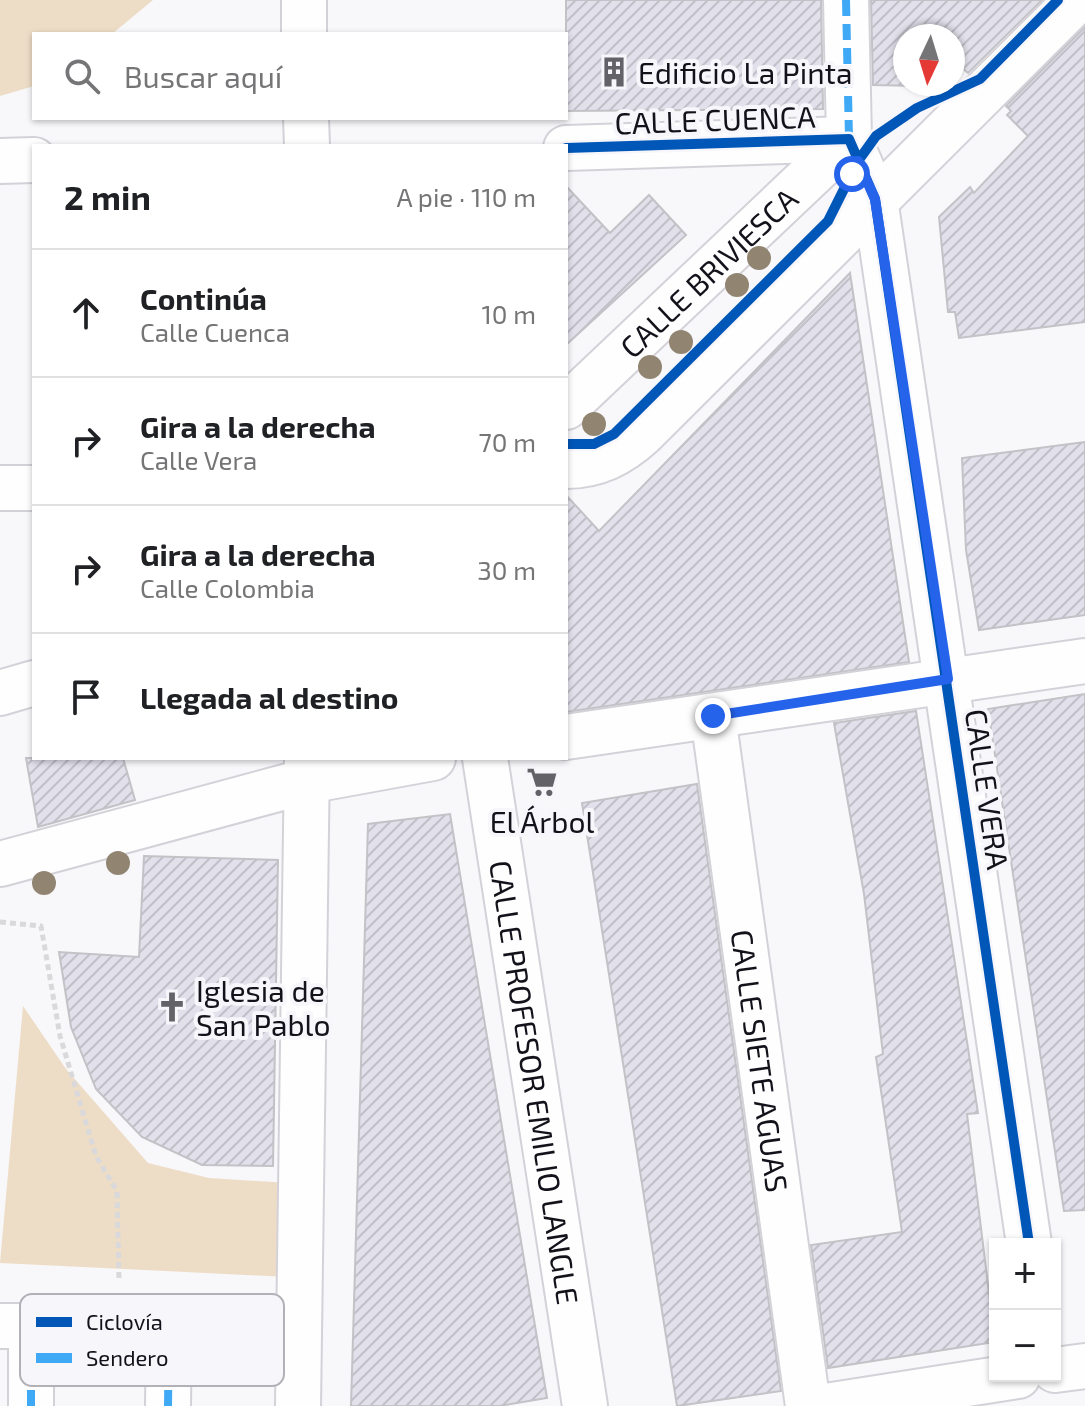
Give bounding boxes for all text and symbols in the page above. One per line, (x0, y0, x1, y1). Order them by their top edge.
north arrow (893, 24, 965, 96)
search box (32, 32, 568, 120)
icon: search (60, 54, 104, 98)
place label: Edificio La Pinta (638, 54, 853, 90)
building icon: Edificio La Pinta (597, 55, 631, 89)
text: Buscar aquí (124, 58, 282, 94)
street label: CALLE CUENCA (614, 97, 816, 140)
route start (834, 156, 870, 192)
text: 2 min (64, 176, 151, 217)
street label: CALLE BRIVIESCA (612, 180, 805, 365)
text: A pie · 110 m (396, 181, 536, 212)
text: Continúa (140, 280, 267, 316)
icon: ahead (64, 291, 108, 335)
text: 10 m (481, 298, 536, 329)
text: Calle Cuenca (140, 316, 290, 347)
text: Gira a la derecha (140, 408, 376, 444)
icon: right (64, 419, 108, 463)
text: 70 m (478, 426, 536, 457)
text: Calle Vera (140, 444, 257, 475)
text: Gira a la derecha (140, 536, 376, 572)
icon: right (64, 547, 108, 591)
text: 30 m (477, 554, 536, 585)
text: Calle Colombia (140, 572, 315, 603)
icon: arrive (64, 675, 108, 719)
text: Llegada al destino (140, 679, 399, 715)
route end (695, 698, 731, 734)
street label: CALLE VERA (959, 706, 1017, 872)
supermarket icon: El Árbol (525, 765, 559, 799)
place label: El Árbol (490, 803, 594, 839)
street label: CALLE PROFESOR EMILIO LANGLE (483, 858, 587, 1307)
street label: CALLE SIETE AGUAS (725, 927, 796, 1194)
place label: Iglesia de San Pablo (196, 972, 331, 1042)
church icon: Iglesia de San Pablo (155, 990, 189, 1024)
map controls (989, 1238, 1061, 1382)
button: + (989, 1238, 1061, 1310)
legend (20, 1294, 284, 1386)
text: Ciclovía (86, 1308, 163, 1334)
button: − (989, 1310, 1061, 1382)
text: Sendero (86, 1344, 168, 1370)

